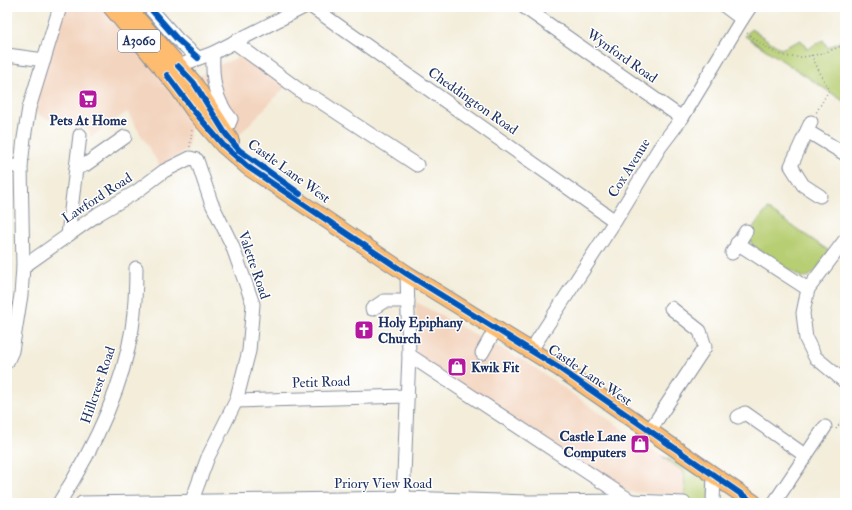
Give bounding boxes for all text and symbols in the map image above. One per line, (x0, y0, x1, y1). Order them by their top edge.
street label: Wynford Road (582, 25, 661, 87)
road number: A3060 (118, 30, 160, 52)
street label: Cheddington Road (425, 64, 521, 138)
supermarket icon: Pets At Home (77, 88, 99, 110)
place label: Pets At Home (49, 112, 127, 129)
street label: Castle Lane West (244, 135, 334, 207)
street label: Cox Avenue (604, 135, 654, 201)
street label: Lawford Road (59, 169, 135, 227)
street label: Valette Road (234, 229, 274, 301)
place label: Holy Epiphany Church (378, 314, 464, 347)
church icon: Holy Epiphany Church (353, 319, 375, 341)
street label: Castle Lane West (545, 341, 636, 410)
street label: Hillcrest Road (77, 344, 119, 426)
shop icon: Kwik Fit (446, 356, 468, 378)
place label: Kwik Fit (471, 359, 520, 376)
street label: Petit Road (291, 372, 351, 392)
place label: Castle Lane Computers (559, 428, 626, 462)
shop icon: Castle Lane Computers (629, 433, 651, 455)
street label: Priory View Road (334, 475, 432, 493)

